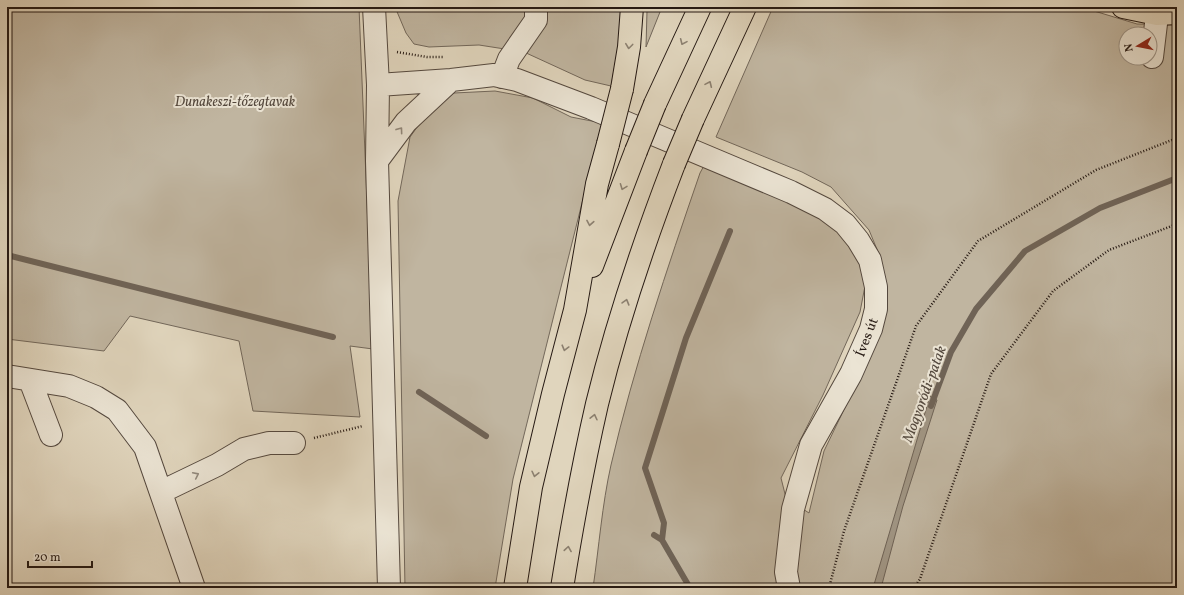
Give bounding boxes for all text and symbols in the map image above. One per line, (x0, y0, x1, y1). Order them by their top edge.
north arrow (1118, 26, 1158, 66)
one-way arrow (680, 38, 688, 45)
text: N (1122, 42, 1138, 53)
one-way arrow (625, 43, 634, 49)
one-way arrow (704, 80, 712, 88)
park label: Dunakeszi-tőzegtavak (175, 93, 296, 112)
one-way arrow (395, 127, 403, 134)
one-way arrow (619, 184, 627, 191)
one-way arrow (586, 220, 595, 226)
one-way arrow (622, 298, 630, 305)
street label: Íves út (851, 315, 884, 360)
water label: Mogyoródi-patak (898, 343, 953, 447)
one-way arrow (561, 344, 570, 351)
one-way arrow (590, 414, 598, 420)
one-way arrow (531, 471, 539, 477)
one-way arrow (191, 472, 199, 480)
scale bar (28, 543, 92, 569)
one-way arrow (563, 546, 572, 553)
text: 20 m (34, 550, 61, 566)

